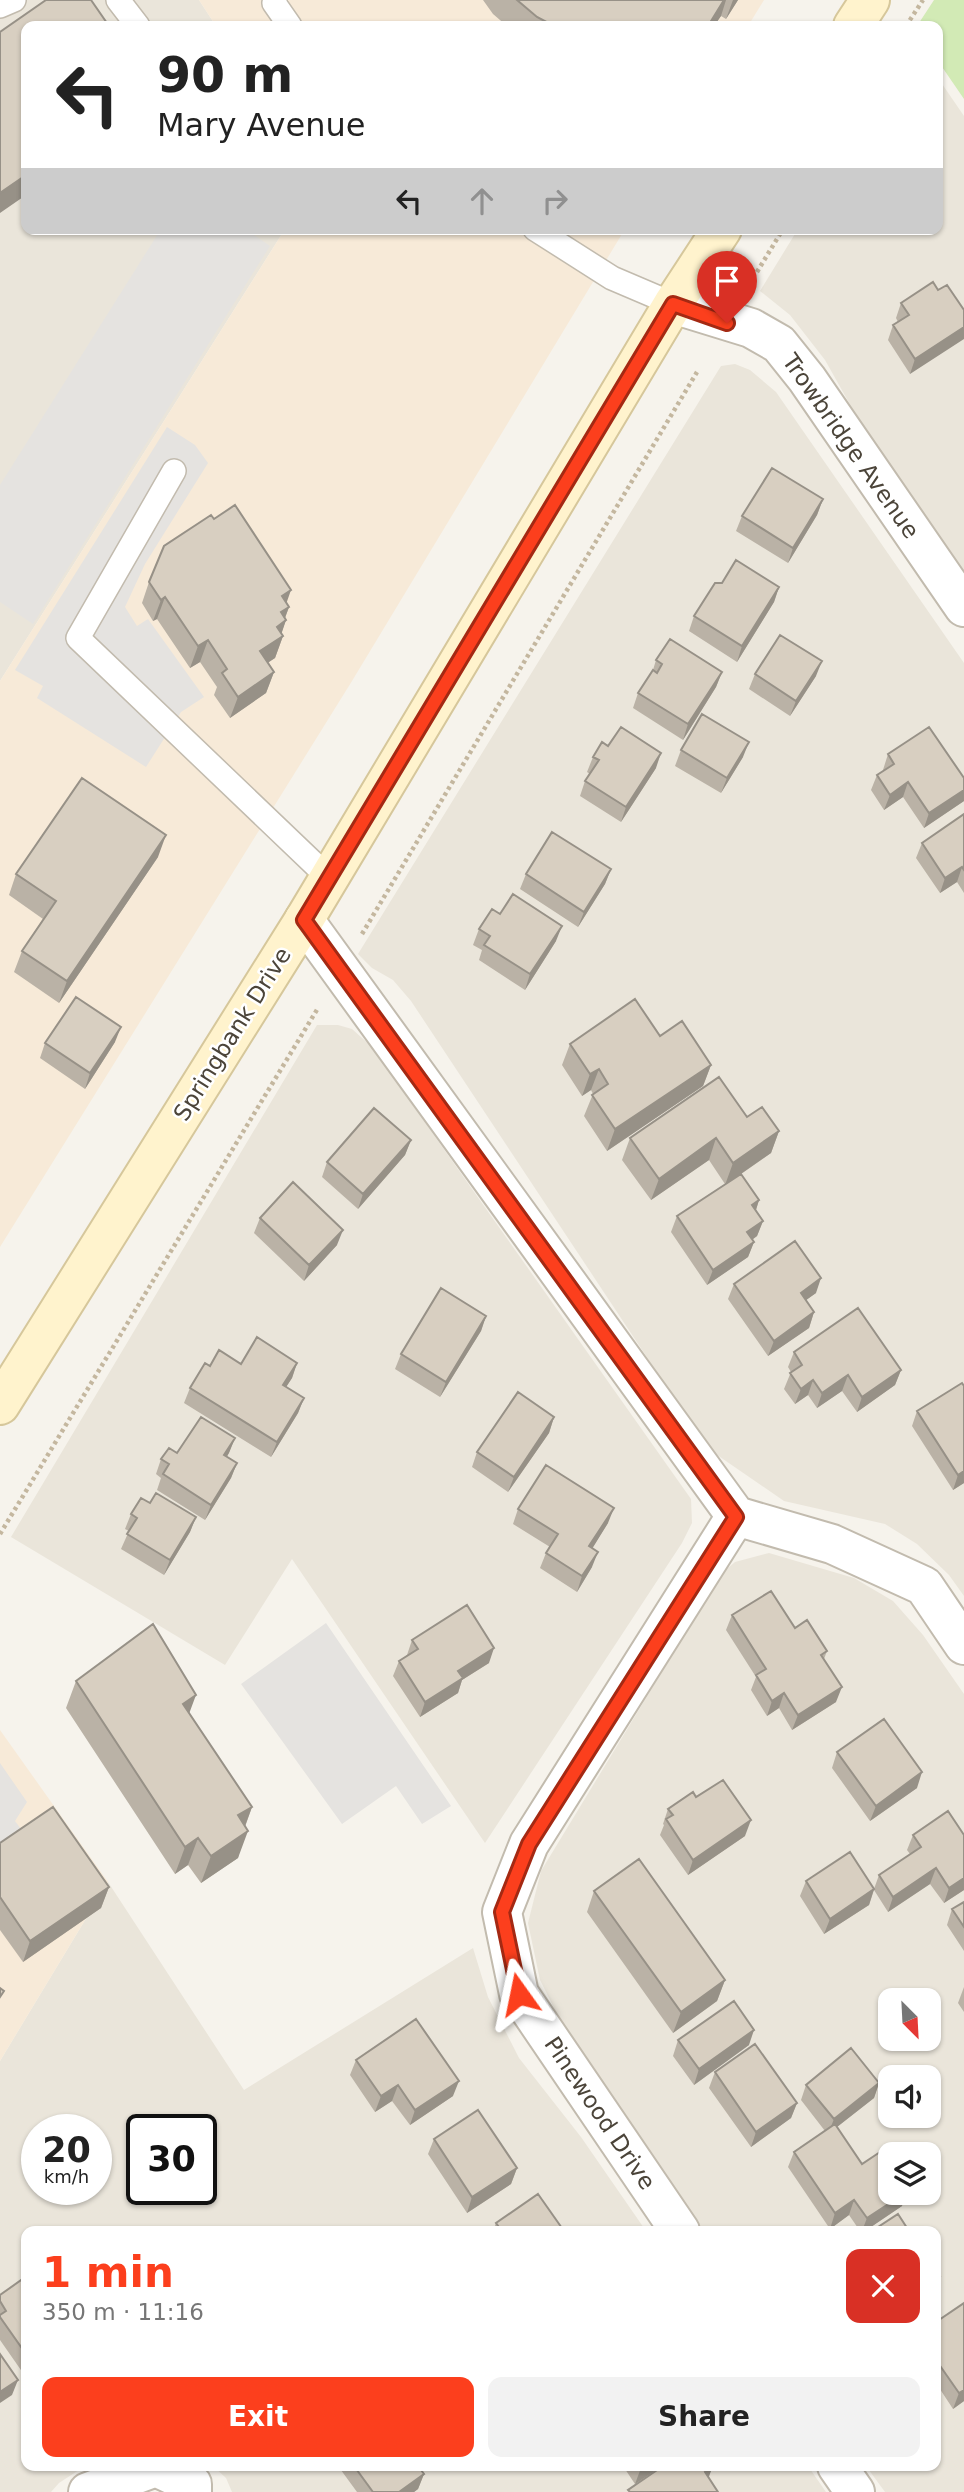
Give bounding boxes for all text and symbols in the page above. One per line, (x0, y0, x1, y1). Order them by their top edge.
text: 90 m (157, 47, 293, 104)
icon: left (42, 49, 133, 140)
text: Mary Avenue (157, 106, 365, 144)
icon: left (390, 182, 428, 220)
icon: ahead (463, 182, 501, 220)
icon: right (536, 182, 574, 220)
pin (697, 251, 757, 323)
icon: arrive (708, 262, 746, 300)
street label: Trowbridge Avenue (777, 348, 924, 543)
street label: Springbank Drive (168, 943, 296, 1125)
position arrow (482, 1957, 556, 2031)
north arrow (878, 1988, 942, 2051)
map controls (878, 1988, 941, 2205)
street label: Pinewood Drive (539, 2032, 661, 2194)
button: sound (878, 2065, 941, 2128)
speed limit sign: 30 (126, 2114, 217, 2205)
text: 20 (42, 2130, 91, 2170)
button: layers (878, 2142, 941, 2205)
text: km/h (44, 2166, 89, 2187)
text: 1 min (42, 2248, 174, 2297)
button: close (846, 2249, 920, 2323)
text: 350 m · 11:16 (42, 2299, 204, 2325)
button: Exit (42, 2377, 474, 2457)
button: Share (488, 2377, 920, 2457)

